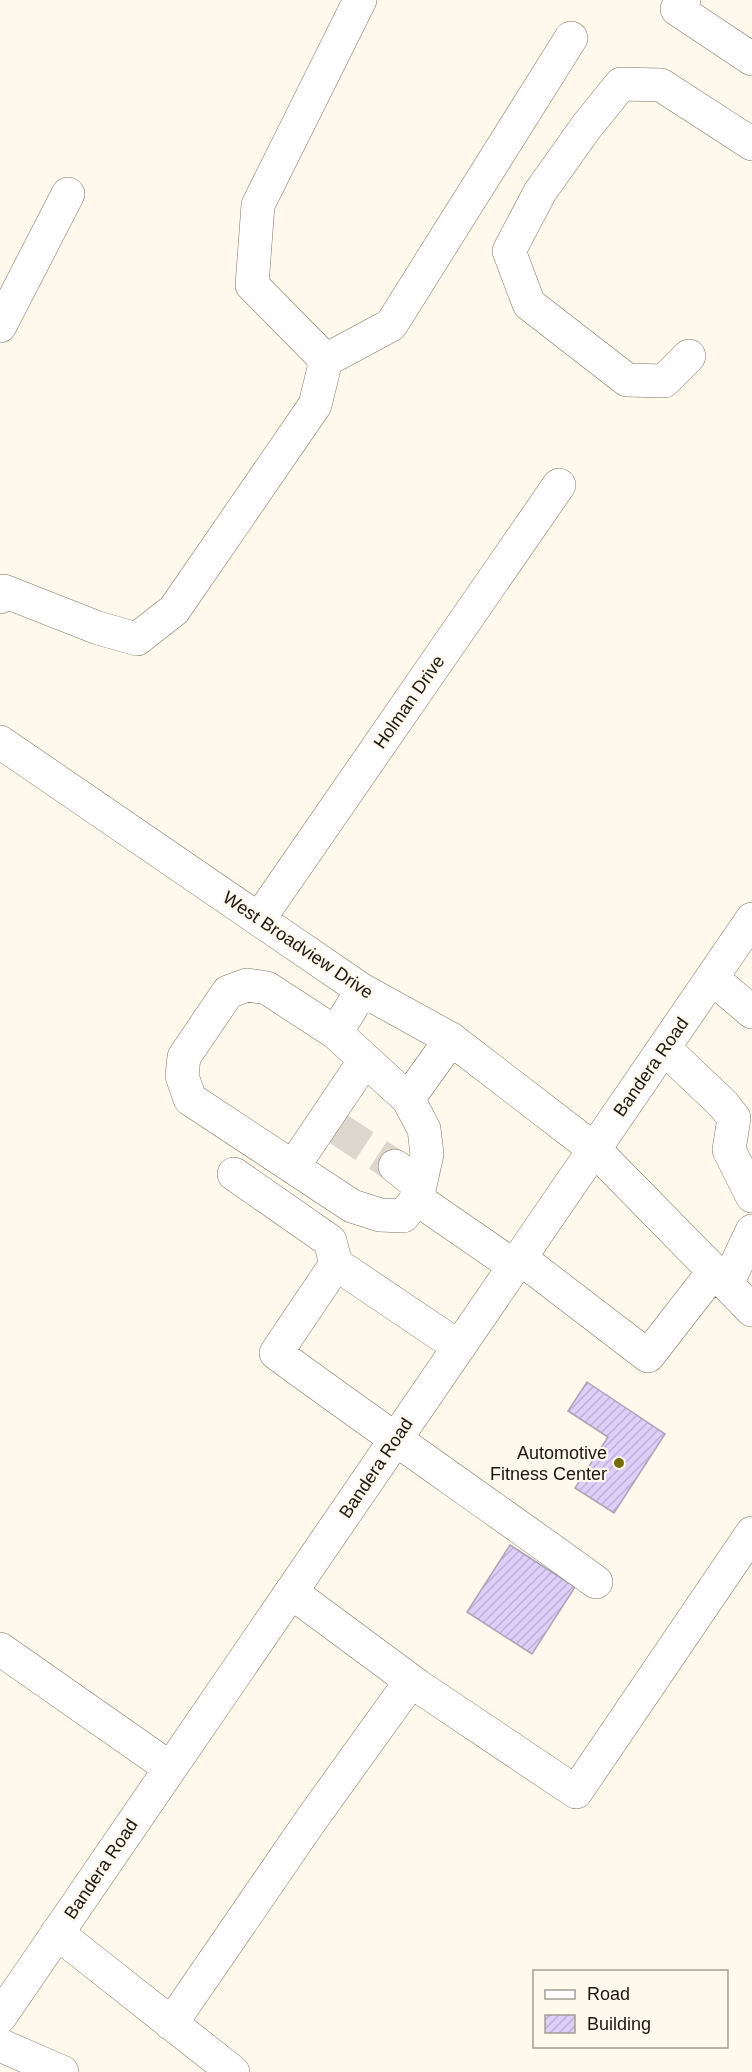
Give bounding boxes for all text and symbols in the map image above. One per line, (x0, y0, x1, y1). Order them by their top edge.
street label: Holman Drive (370, 652, 448, 752)
street label: West Broadview Drive (219, 887, 377, 1003)
street label: Bandera Road (610, 1014, 692, 1120)
street label: Bandera Road (335, 1414, 417, 1522)
place label: Automotive Fitness Center (490, 1443, 607, 1484)
marker: Automotive Fitness Center (612, 1456, 626, 1470)
street label: Bandera Road (60, 1815, 142, 1923)
legend (533, 1970, 728, 2048)
text: Road (587, 1984, 630, 2004)
text: Building (587, 2014, 651, 2034)

